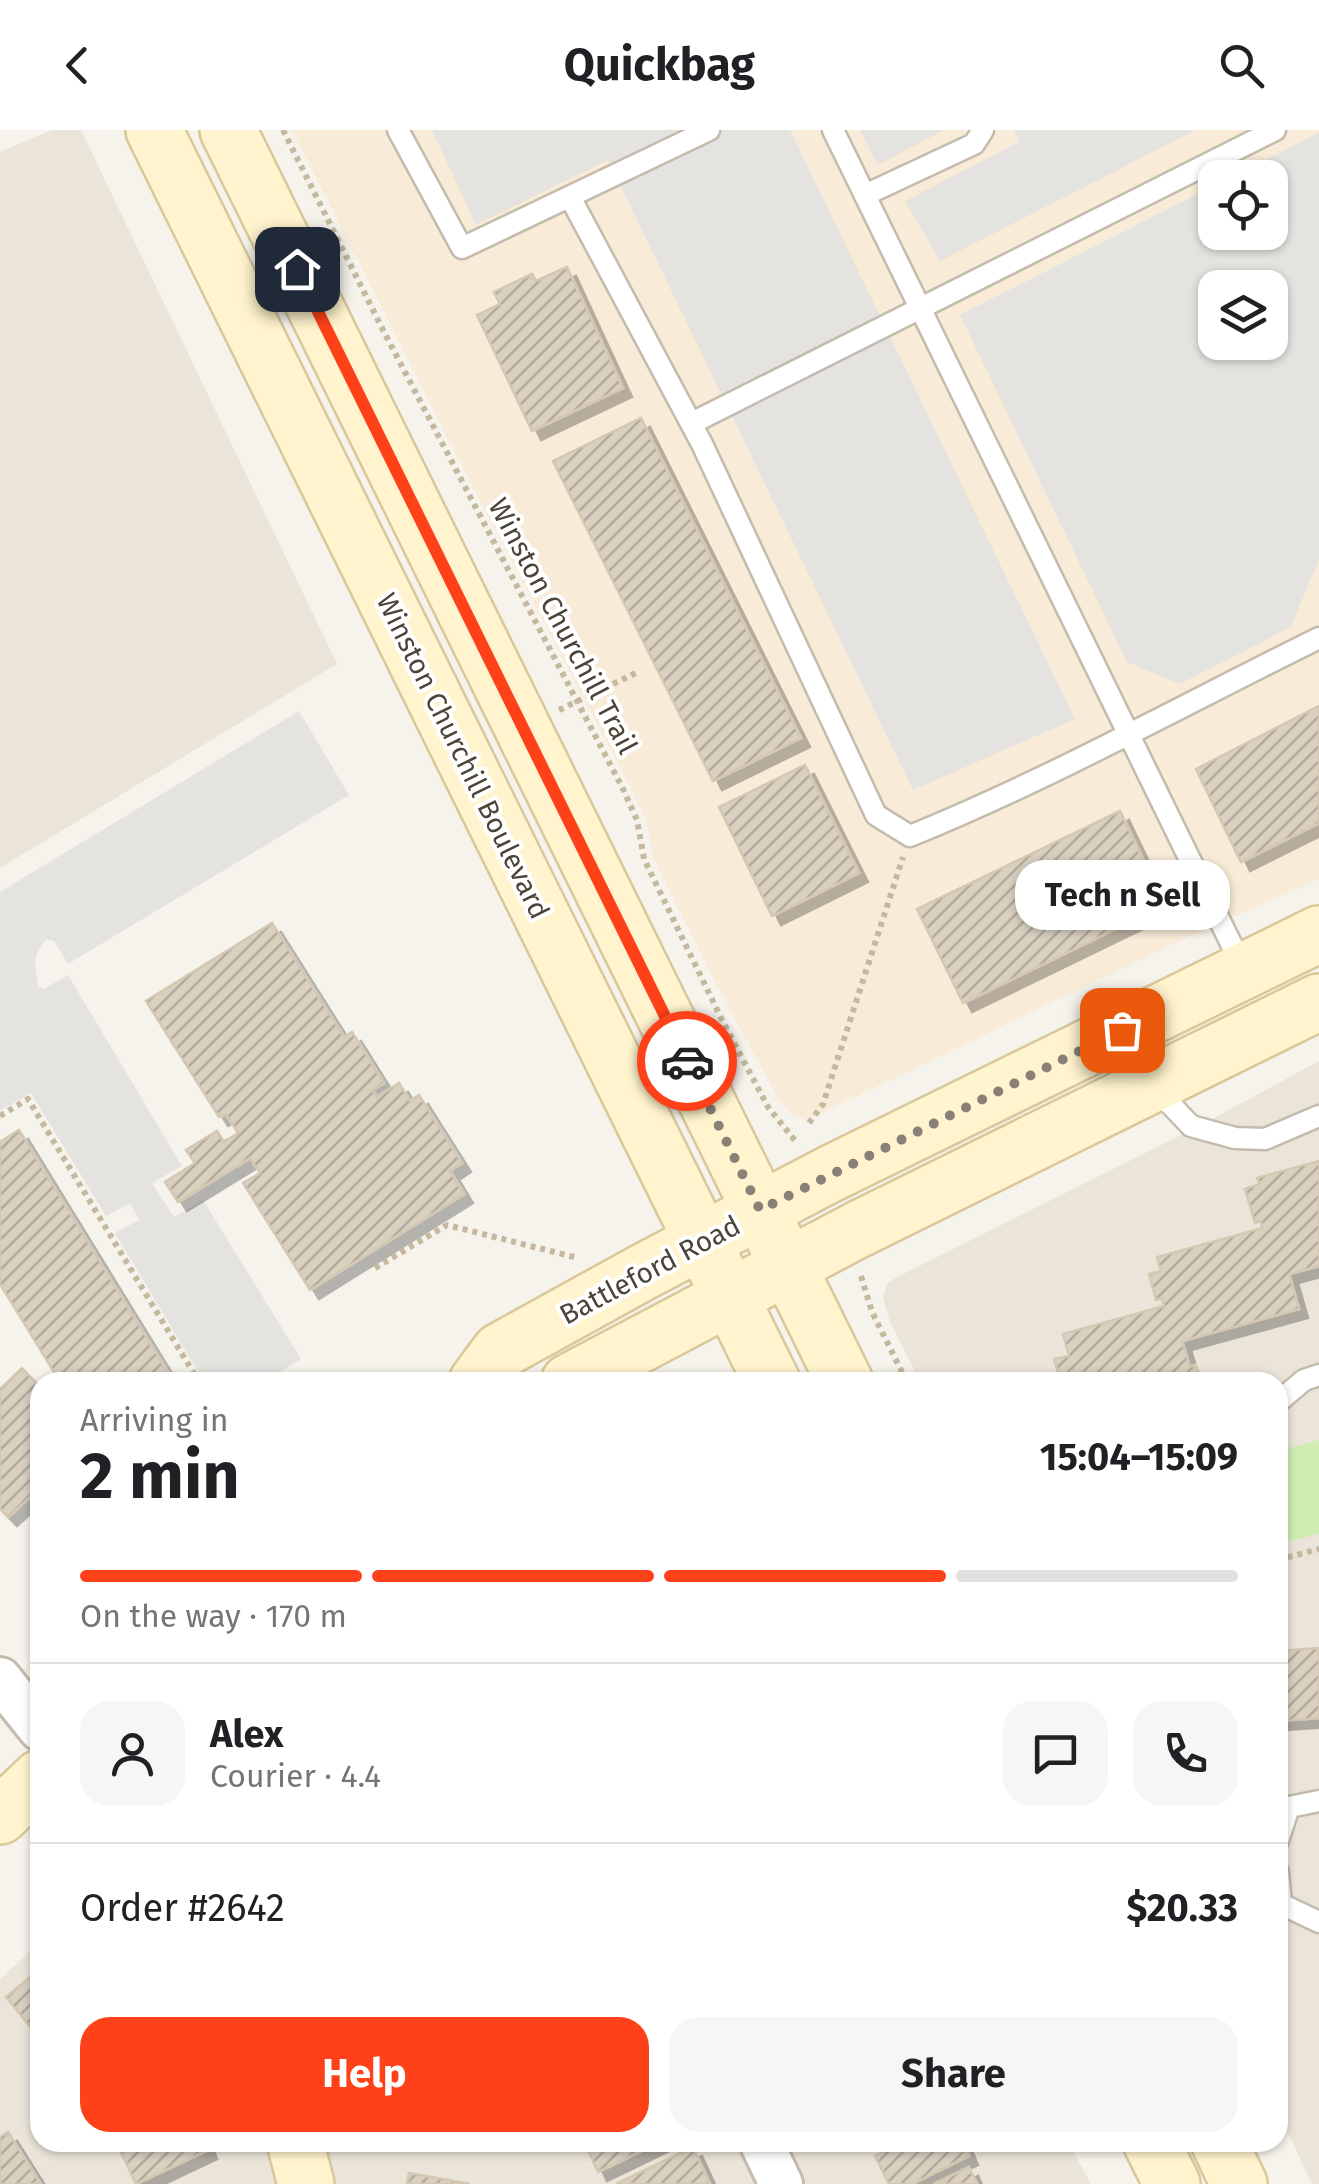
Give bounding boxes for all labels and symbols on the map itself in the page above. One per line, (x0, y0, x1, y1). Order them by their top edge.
pin (255, 227, 340, 312)
street label: Winston Churchill Trail (482, 493, 644, 759)
street label: Winston Churchill Boulevard (370, 588, 556, 924)
callout: Tech n Sell (1014, 860, 1230, 930)
pin (1080, 988, 1165, 1073)
courier (637, 1011, 737, 1111)
street label: Battleford Road (554, 1209, 746, 1331)

